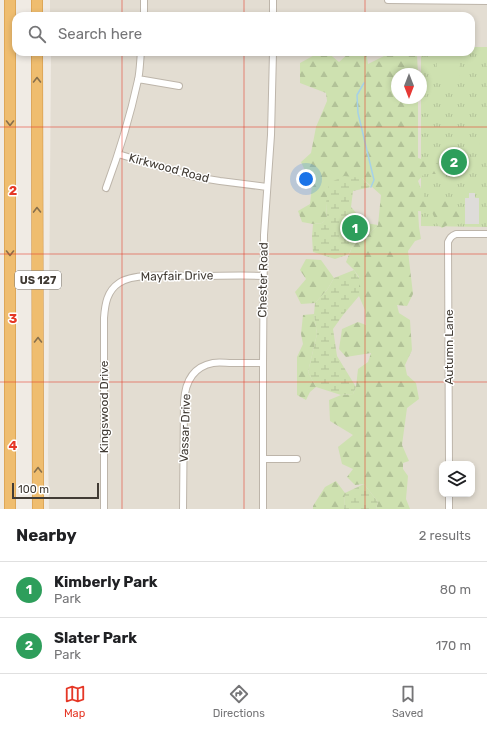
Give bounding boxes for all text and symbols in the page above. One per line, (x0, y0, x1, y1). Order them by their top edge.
search box (12, 12, 475, 56)
icon: search (26, 23, 48, 45)
text: Search here (58, 25, 142, 43)
north arrow (391, 68, 427, 104)
one-way arrow (33, 77, 41, 83)
one-way arrow (6, 120, 14, 126)
pin: 2 (441, 147, 467, 177)
street label: Kirkwood Road (127, 151, 211, 185)
your location (296, 169, 316, 189)
text: 2 (9, 183, 17, 198)
one-way arrow (33, 207, 41, 213)
pin: 1 (342, 213, 368, 243)
street label: Chester Road (255, 242, 271, 318)
one-way arrow (6, 250, 14, 256)
street label: Mayfair Drive (140, 268, 214, 284)
road number: US 127 (15, 271, 61, 289)
street label: Autumn Lane (442, 309, 456, 385)
text: 3 (9, 311, 18, 326)
one-way arrow (34, 337, 42, 343)
street label: Kingswood Drive (97, 360, 111, 453)
street label: Vassar Drive (177, 393, 193, 463)
text: 4 (9, 438, 18, 453)
map controls (439, 461, 475, 497)
button: layers (439, 461, 475, 497)
one-way arrow (34, 467, 42, 473)
scale bar (12, 481, 99, 500)
text: 100 m (18, 483, 49, 496)
text: Nearby (16, 525, 77, 545)
text: 2 results (419, 528, 471, 543)
text: Kimberly Park (54, 573, 158, 591)
text: 1 (26, 582, 32, 597)
text: 80 m (440, 582, 471, 597)
text: Park (54, 591, 81, 606)
text: Slater Park (54, 629, 137, 647)
text: 2 (25, 638, 33, 653)
text: 170 m (436, 638, 471, 653)
text: Park (54, 647, 81, 662)
tab: Map (64, 683, 86, 720)
tab: Directions (213, 683, 265, 720)
tab: Saved (392, 683, 423, 720)

